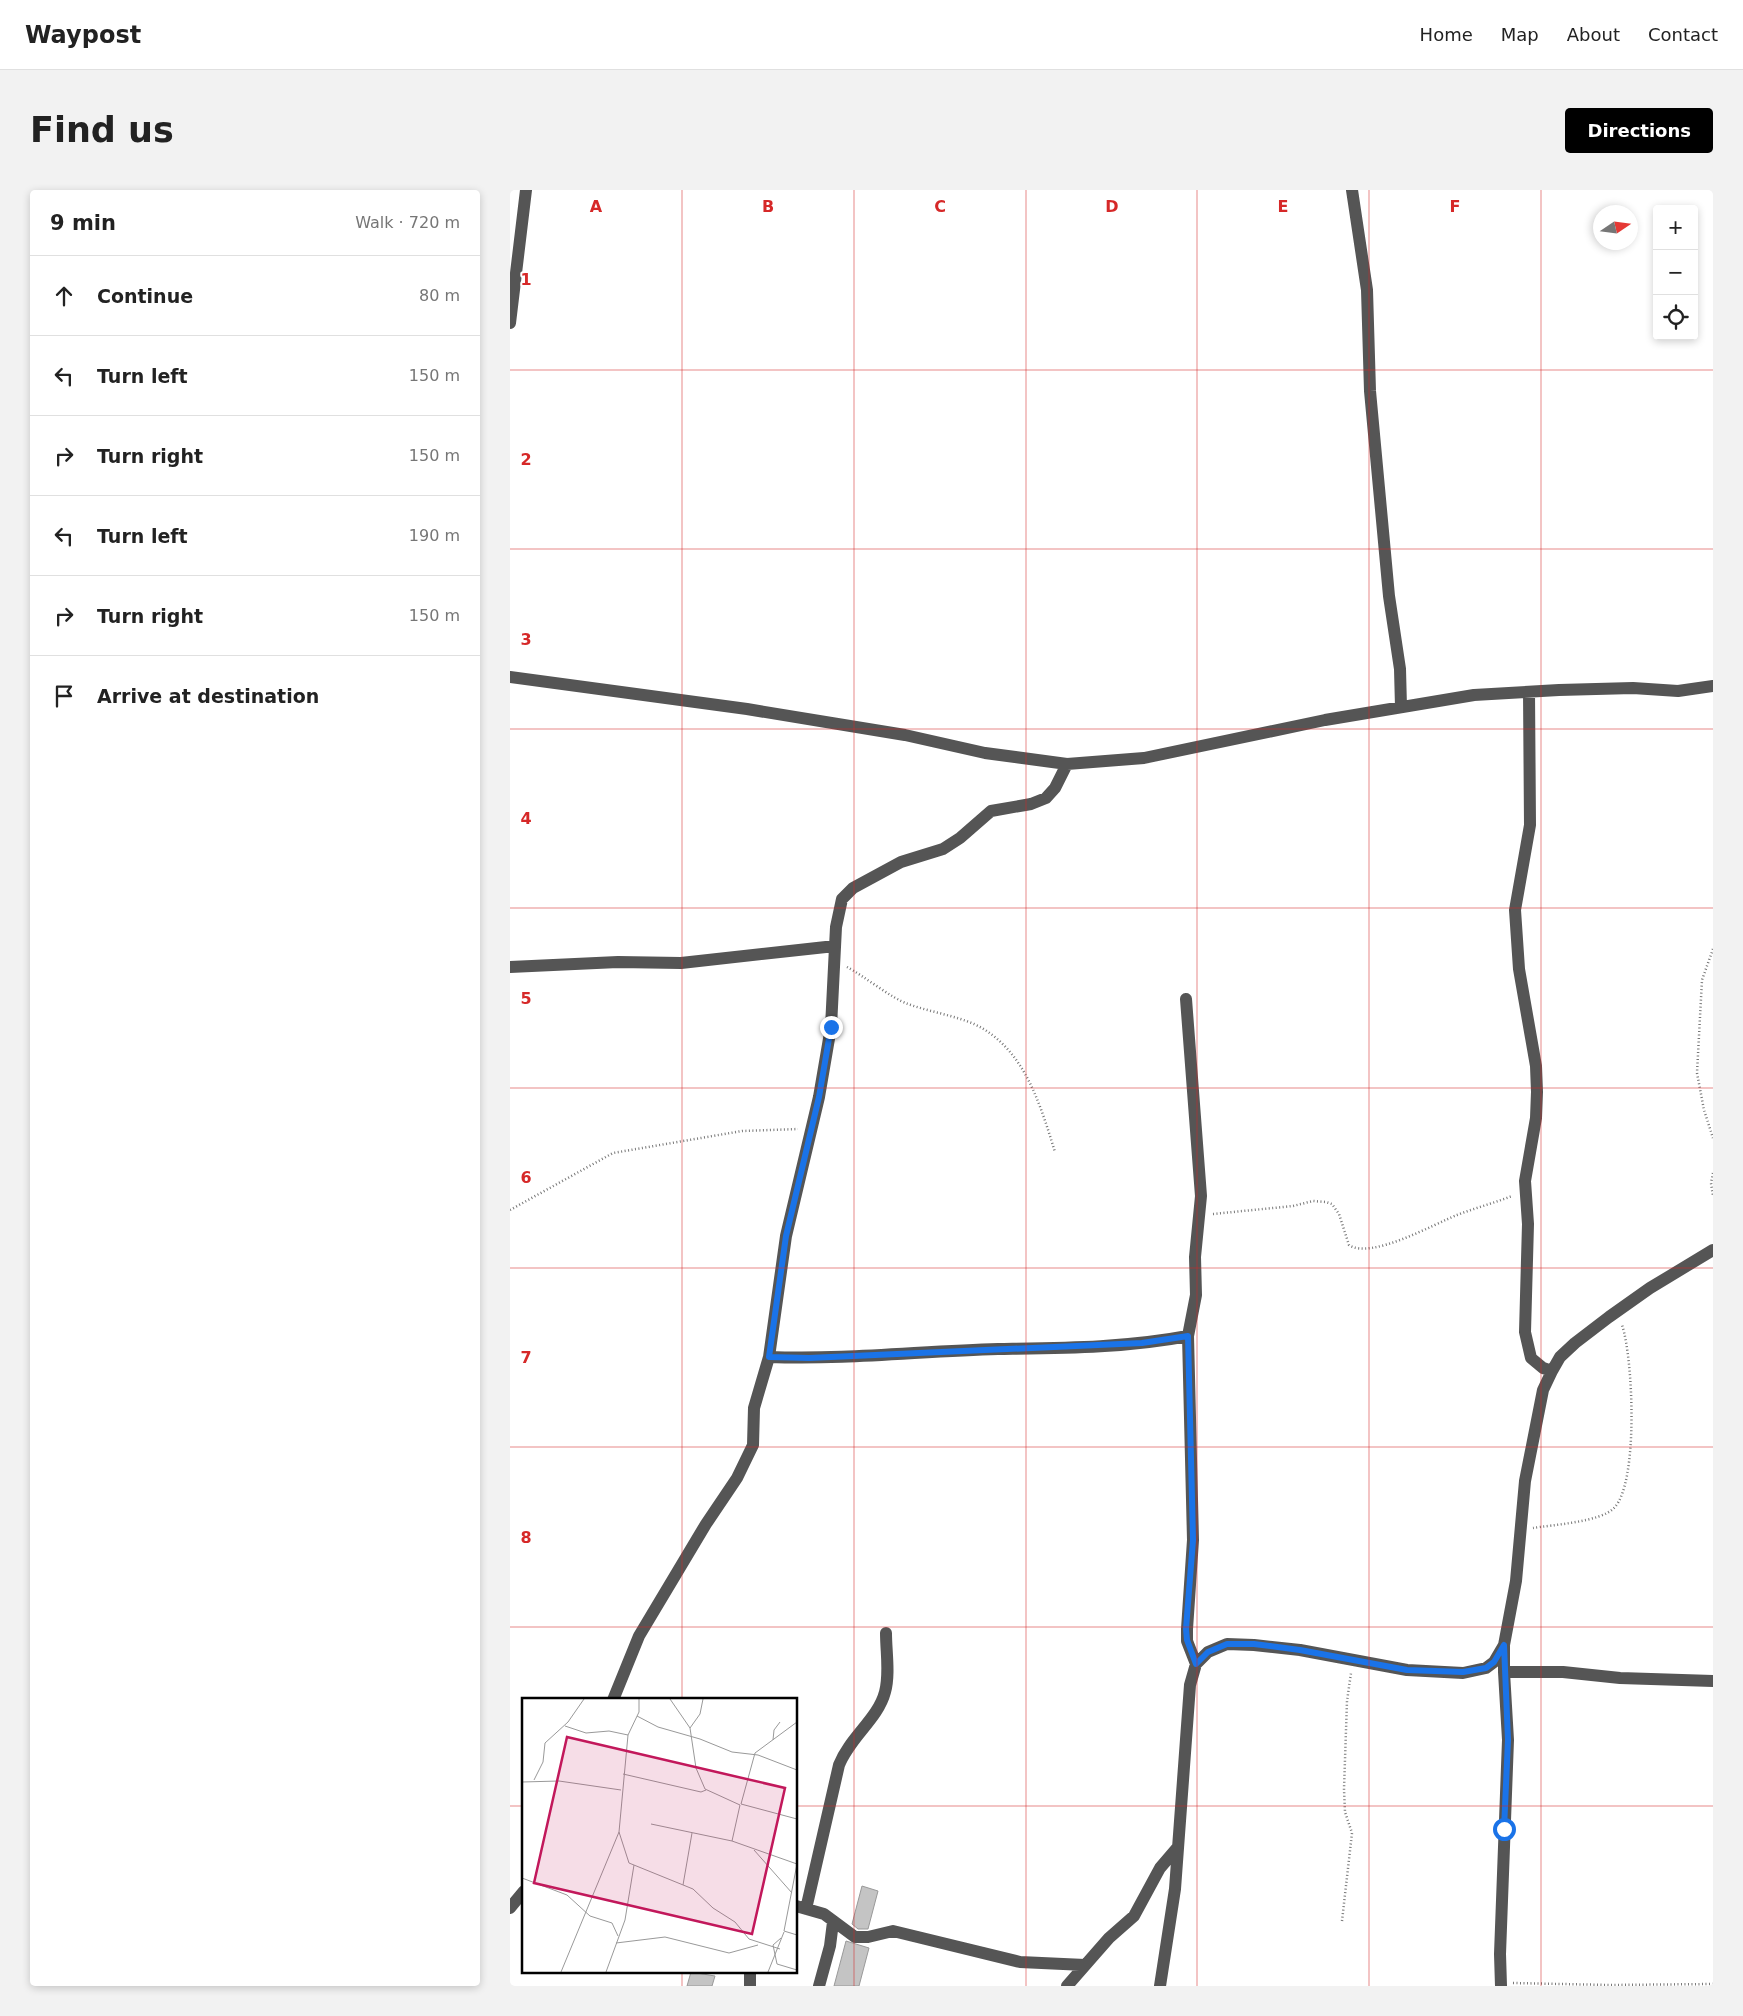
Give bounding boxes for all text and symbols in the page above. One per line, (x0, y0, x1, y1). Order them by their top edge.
text: Waypost (25, 21, 141, 49)
text: Home (1420, 24, 1473, 45)
text: Map (1501, 24, 1539, 45)
text: About (1567, 24, 1620, 45)
text: Contact (1648, 24, 1718, 45)
button: Directions (1565, 108, 1713, 153)
text: Find us (30, 110, 174, 150)
text: A (590, 197, 603, 216)
text: B (762, 197, 774, 216)
text: C (934, 197, 946, 216)
text: D (1105, 197, 1119, 216)
text: E (1278, 197, 1288, 216)
text: F (1450, 197, 1460, 216)
north arrow (1593, 205, 1638, 250)
map controls (1653, 205, 1698, 340)
button: + (1653, 205, 1698, 250)
text: 9 min (50, 211, 116, 235)
text: Walk · 720 m (355, 213, 460, 232)
button: − (1653, 250, 1698, 295)
text: 1 (520, 270, 532, 289)
icon: ahead (50, 282, 78, 310)
text: Continue (97, 285, 193, 307)
text: 80 m (419, 286, 460, 305)
button: locate (1653, 295, 1698, 340)
icon: left (50, 362, 78, 390)
text: Turn left (97, 365, 188, 387)
text: 150 m (409, 366, 460, 385)
icon: right (50, 442, 78, 470)
text: Turn right (97, 445, 203, 467)
text: 150 m (409, 446, 460, 465)
text: 2 (520, 450, 532, 469)
icon: left (50, 522, 78, 550)
text: Turn left (97, 525, 188, 547)
text: 190 m (409, 526, 460, 545)
icon: right (50, 602, 78, 630)
text: Turn right (97, 605, 203, 627)
text: 150 m (409, 606, 460, 625)
text: 3 (520, 630, 532, 649)
icon: arrive (50, 682, 78, 710)
text: Arrive at destination (97, 685, 319, 707)
text: 4 (520, 809, 532, 828)
text: 5 (520, 989, 532, 1008)
route end (820, 1016, 843, 1039)
text: 6 (520, 1168, 532, 1187)
text: 7 (520, 1348, 532, 1367)
text: 8 (520, 1528, 532, 1547)
inset map (522, 1698, 798, 1974)
route start (1493, 1818, 1516, 1841)

